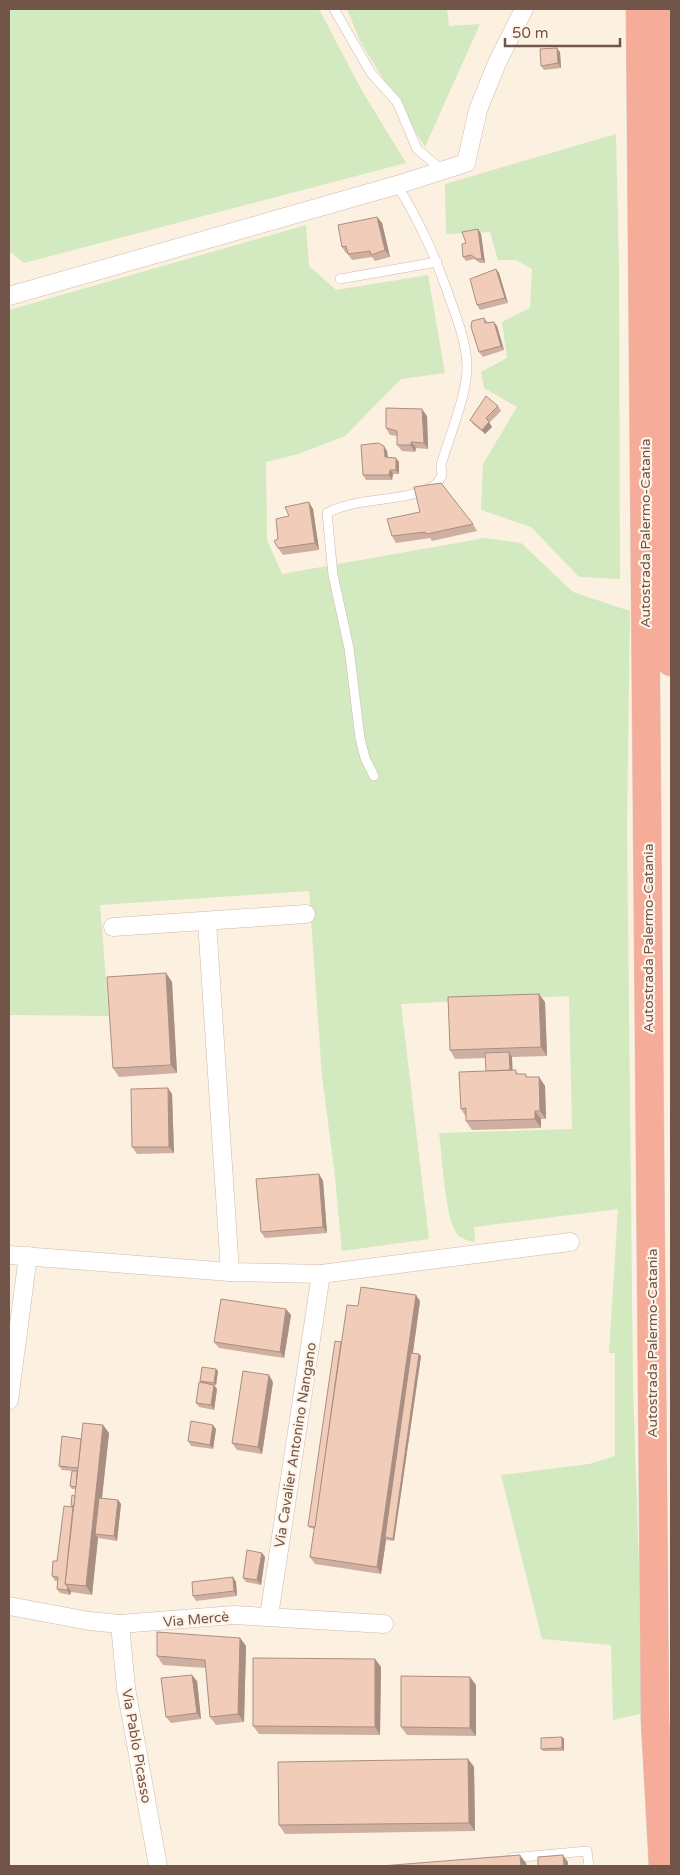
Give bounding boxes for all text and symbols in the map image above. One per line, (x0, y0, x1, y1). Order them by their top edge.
scale bar (505, 15, 620, 47)
text: 50 m (512, 24, 549, 42)
street label: Autostrada Palermo-Catania (637, 438, 654, 628)
street label: Autostrada Palermo-Catania (640, 843, 657, 1033)
street label: Autostrada Palermo-Catania (644, 1248, 661, 1438)
street label: Via Cavalier Antonino Nangano (271, 1341, 320, 1549)
street label: Via Mercè (162, 1608, 230, 1631)
street label: Via Pablo Picasso (118, 1687, 155, 1805)

